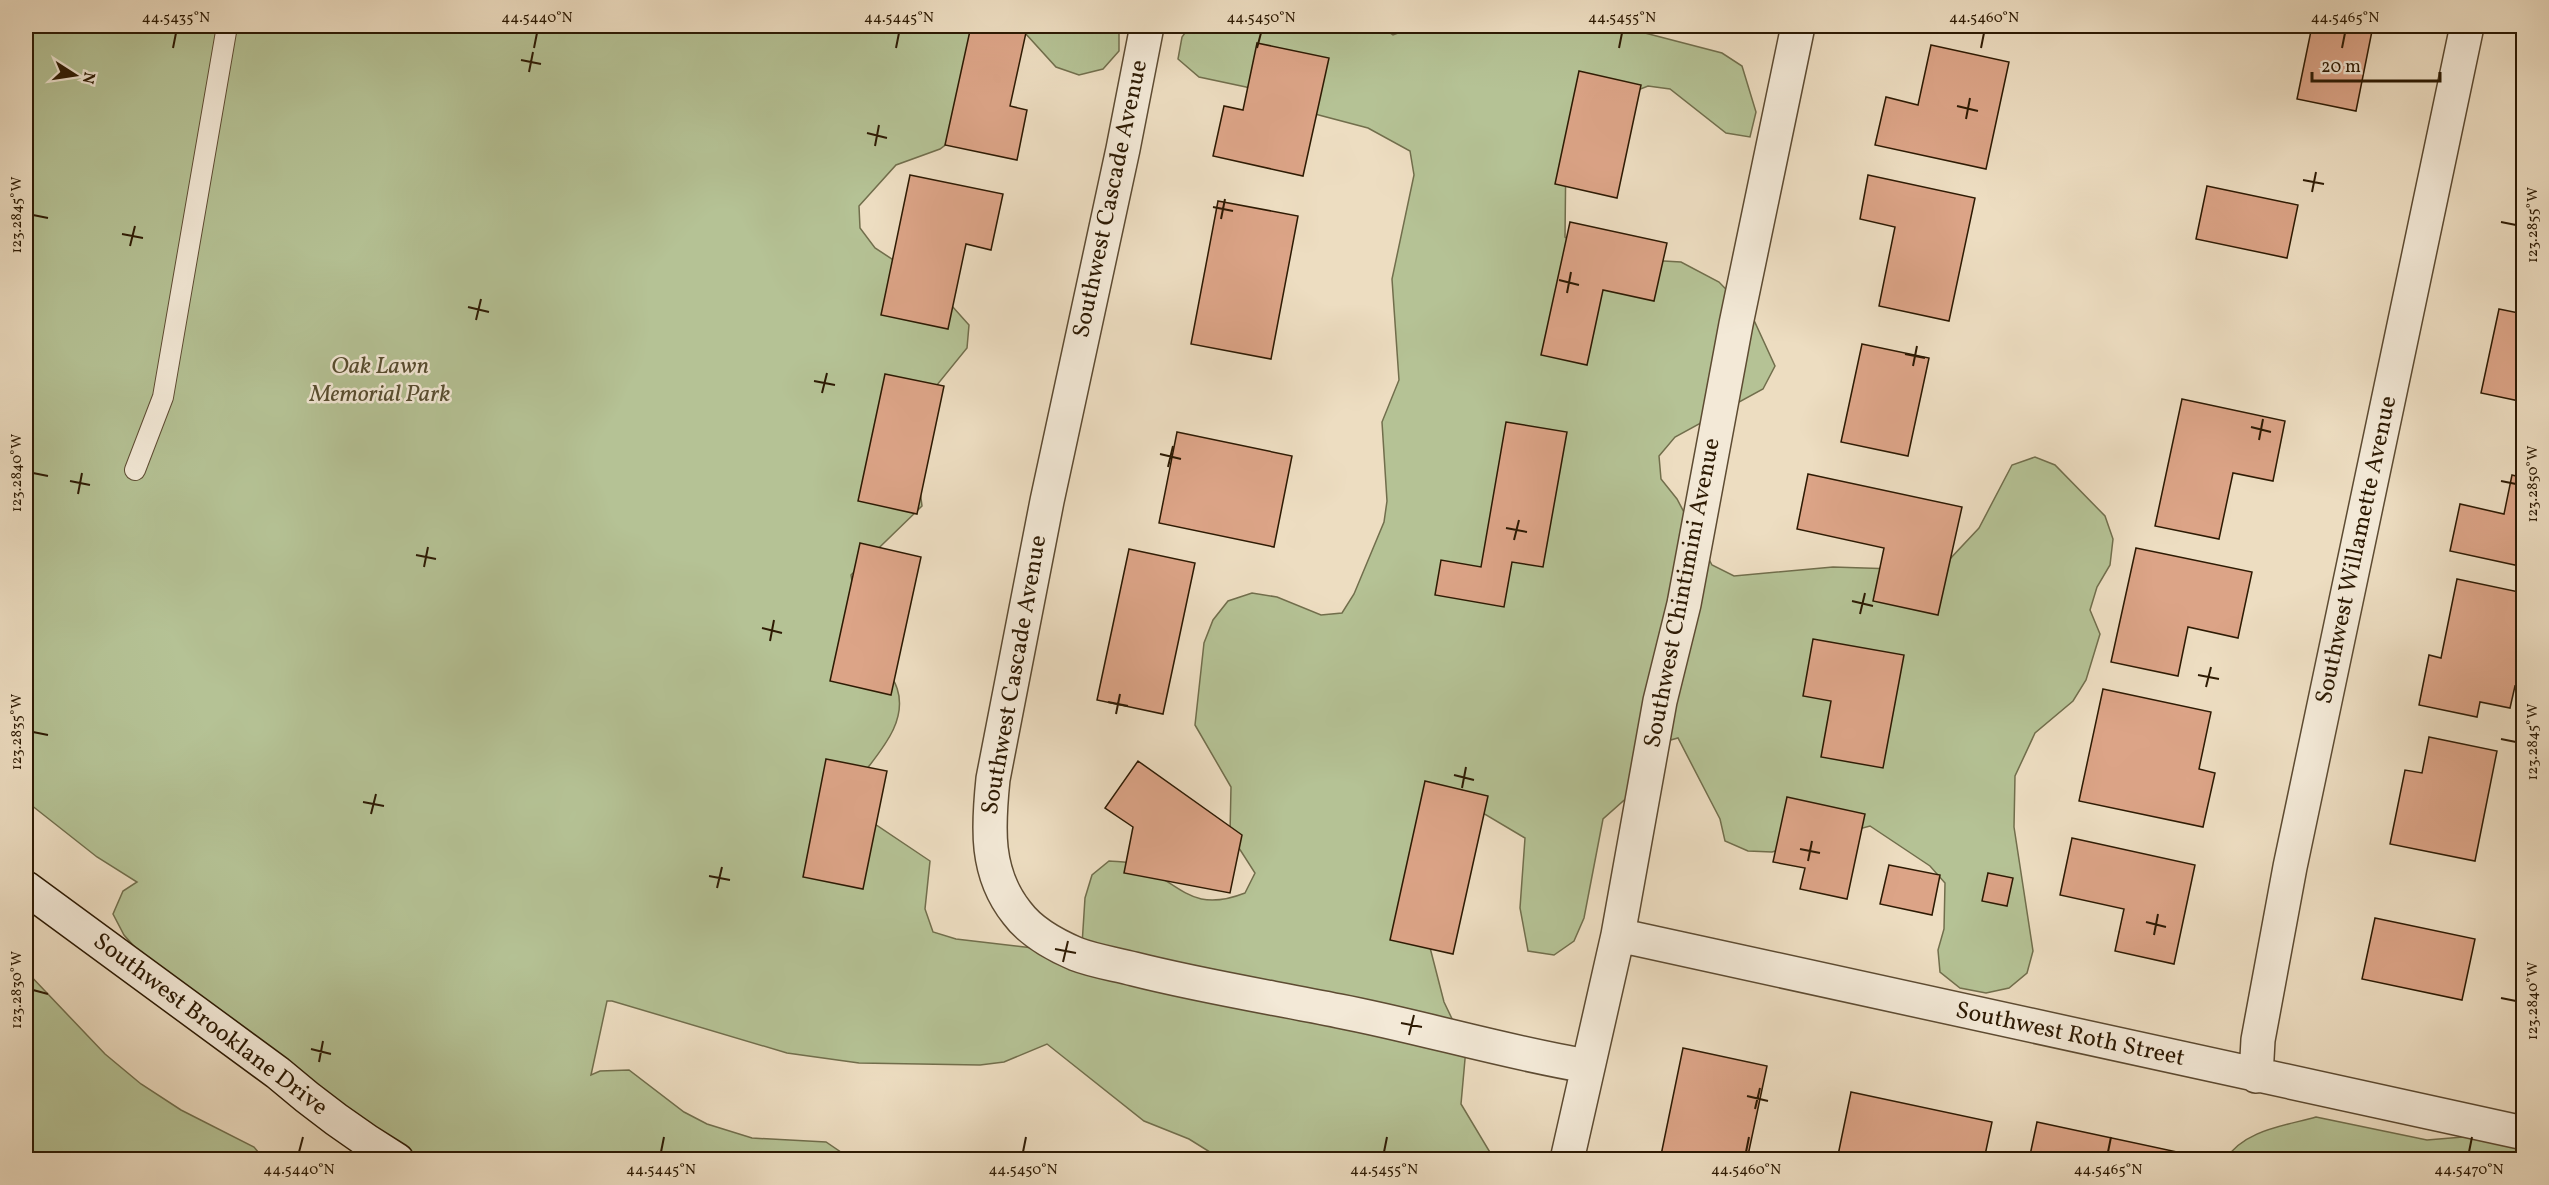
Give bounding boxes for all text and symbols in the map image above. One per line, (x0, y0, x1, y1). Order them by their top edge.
text: 44.5435°N (142, 8, 210, 29)
text: 44.5440°N (501, 8, 573, 29)
text: 44.5445°N (864, 8, 934, 29)
text: 44.5450°N (1226, 8, 1296, 29)
text: 44.5455°N (1588, 8, 1656, 29)
text: 44.5460°N (1949, 8, 2019, 29)
text: 44.5465°N (2311, 8, 2379, 29)
north arrow (45, 45, 105, 105)
scale bar (2312, 45, 2440, 83)
text: 20 m (2321, 55, 2361, 80)
street label: Southwest Cascade Avenue (1065, 57, 1157, 341)
text: N (76, 70, 100, 86)
text: 123.2845°W (7, 176, 28, 254)
text: 123.2855°W (2523, 187, 2544, 263)
park label: Oak Lawn Memorial Park (309, 350, 450, 412)
street label: Southwest Willamette Avenue (2308, 393, 2406, 707)
text: 123.2840°W (7, 434, 28, 512)
street label: Southwest Chintimini Avenue (1636, 435, 1730, 751)
text: 123.2850°W (2523, 445, 2544, 523)
street label: Southwest Cascade Avenue (974, 533, 1056, 817)
text: 123.2835°W (7, 694, 28, 770)
text: 123.2845°W (2523, 703, 2544, 781)
street label: Southwest Brooklane Drive (86, 925, 334, 1125)
text: 123.2830°W (7, 951, 28, 1029)
text: 123.2840°W (2523, 962, 2544, 1040)
street label: Southwest Roth Street (1952, 994, 2188, 1076)
text: 44.5440°N (263, 1160, 335, 1181)
text: 44.5445°N (626, 1160, 696, 1181)
text: 44.5450°N (988, 1160, 1058, 1181)
text: 44.5455°N (1350, 1160, 1418, 1181)
text: 44.5460°N (1711, 1160, 1781, 1181)
text: 44.5465°N (2074, 1160, 2142, 1181)
text: 44.5470°N (2434, 1160, 2504, 1181)

